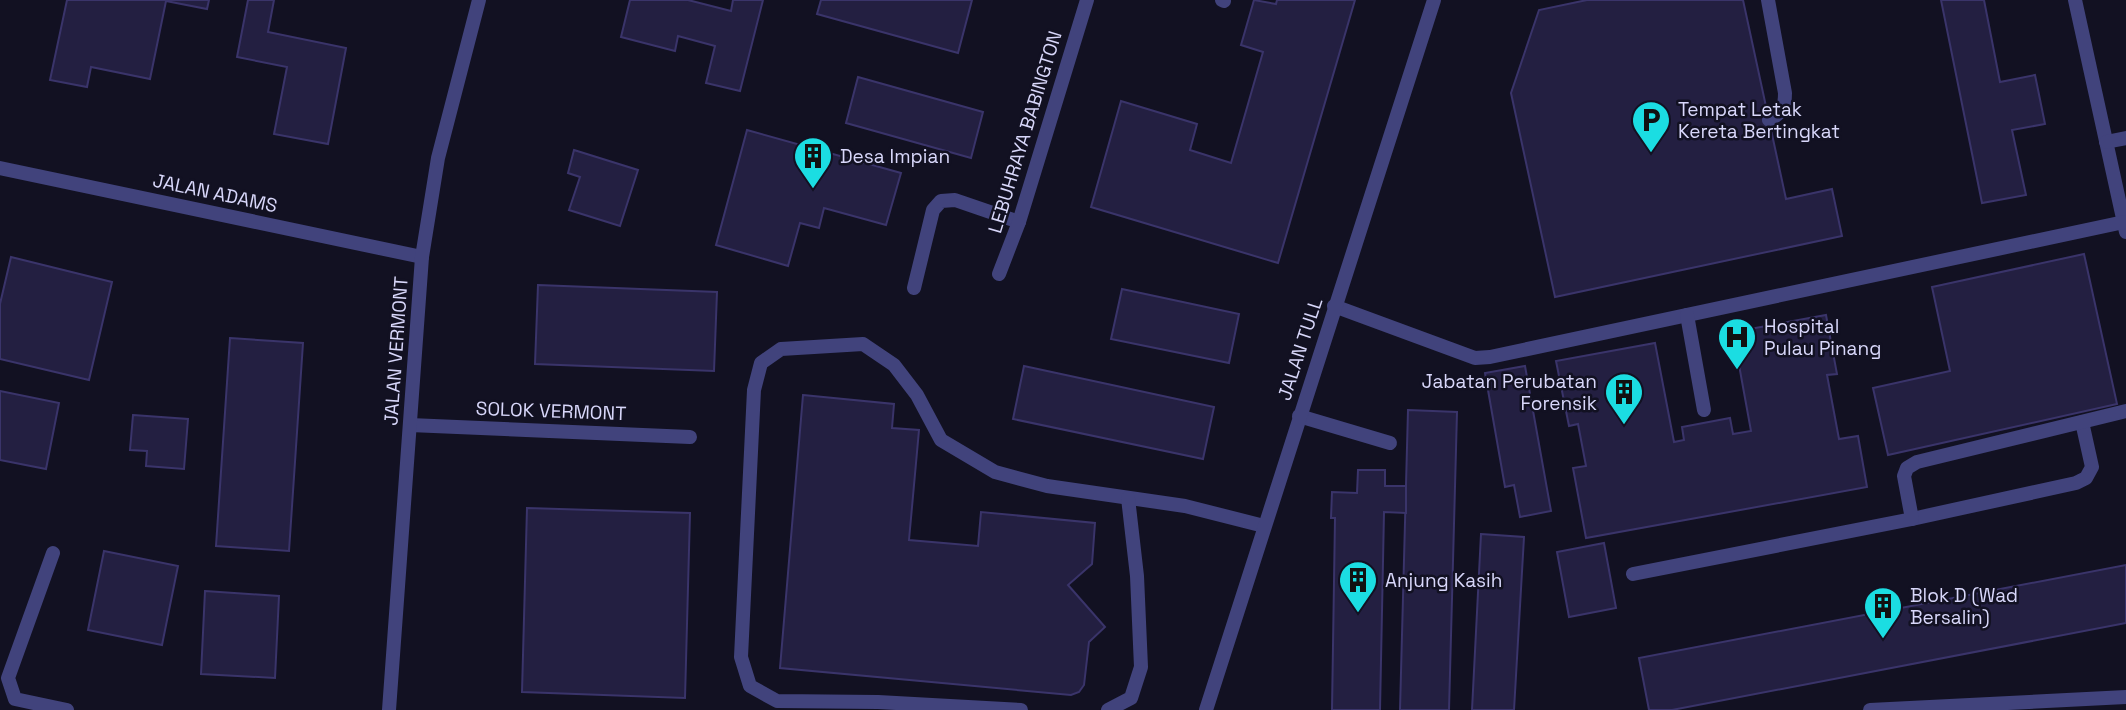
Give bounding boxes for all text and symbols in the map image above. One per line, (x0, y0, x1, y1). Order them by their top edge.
street label: LEBUHRAYA BABINGTON (982, 28, 1068, 236)
place label: Tempat Letak Kereta Bertingkat (1678, 97, 1840, 144)
parking icon: Tempat Letak Kereta Bertingkat (1630, 99, 1672, 154)
building icon: Desa Impian (792, 135, 834, 190)
place label: Desa Impian (840, 144, 950, 169)
street label: JALAN ADAMS (150, 168, 280, 218)
street label: JALAN VERMONT (378, 275, 414, 427)
street label: JALAN TULL (1272, 294, 1328, 404)
place label: Hospital Pulau Pinang (1764, 314, 1881, 361)
hospital icon: Hospital Pulau Pinang (1716, 316, 1758, 371)
place label: Jabatan Perubatan Forensik (1422, 369, 1597, 416)
building icon: Jabatan Perubatan Forensik (1603, 371, 1645, 426)
street label: SOLOK VERMONT (475, 396, 627, 426)
building icon: Anjung Kasih (1337, 559, 1379, 614)
place label: Anjung Kasih (1385, 568, 1502, 593)
place label: Blok D (Wad Bersalin) (1910, 583, 2018, 630)
building icon: Blok D (Wad Bersalin) (1862, 585, 1904, 640)

